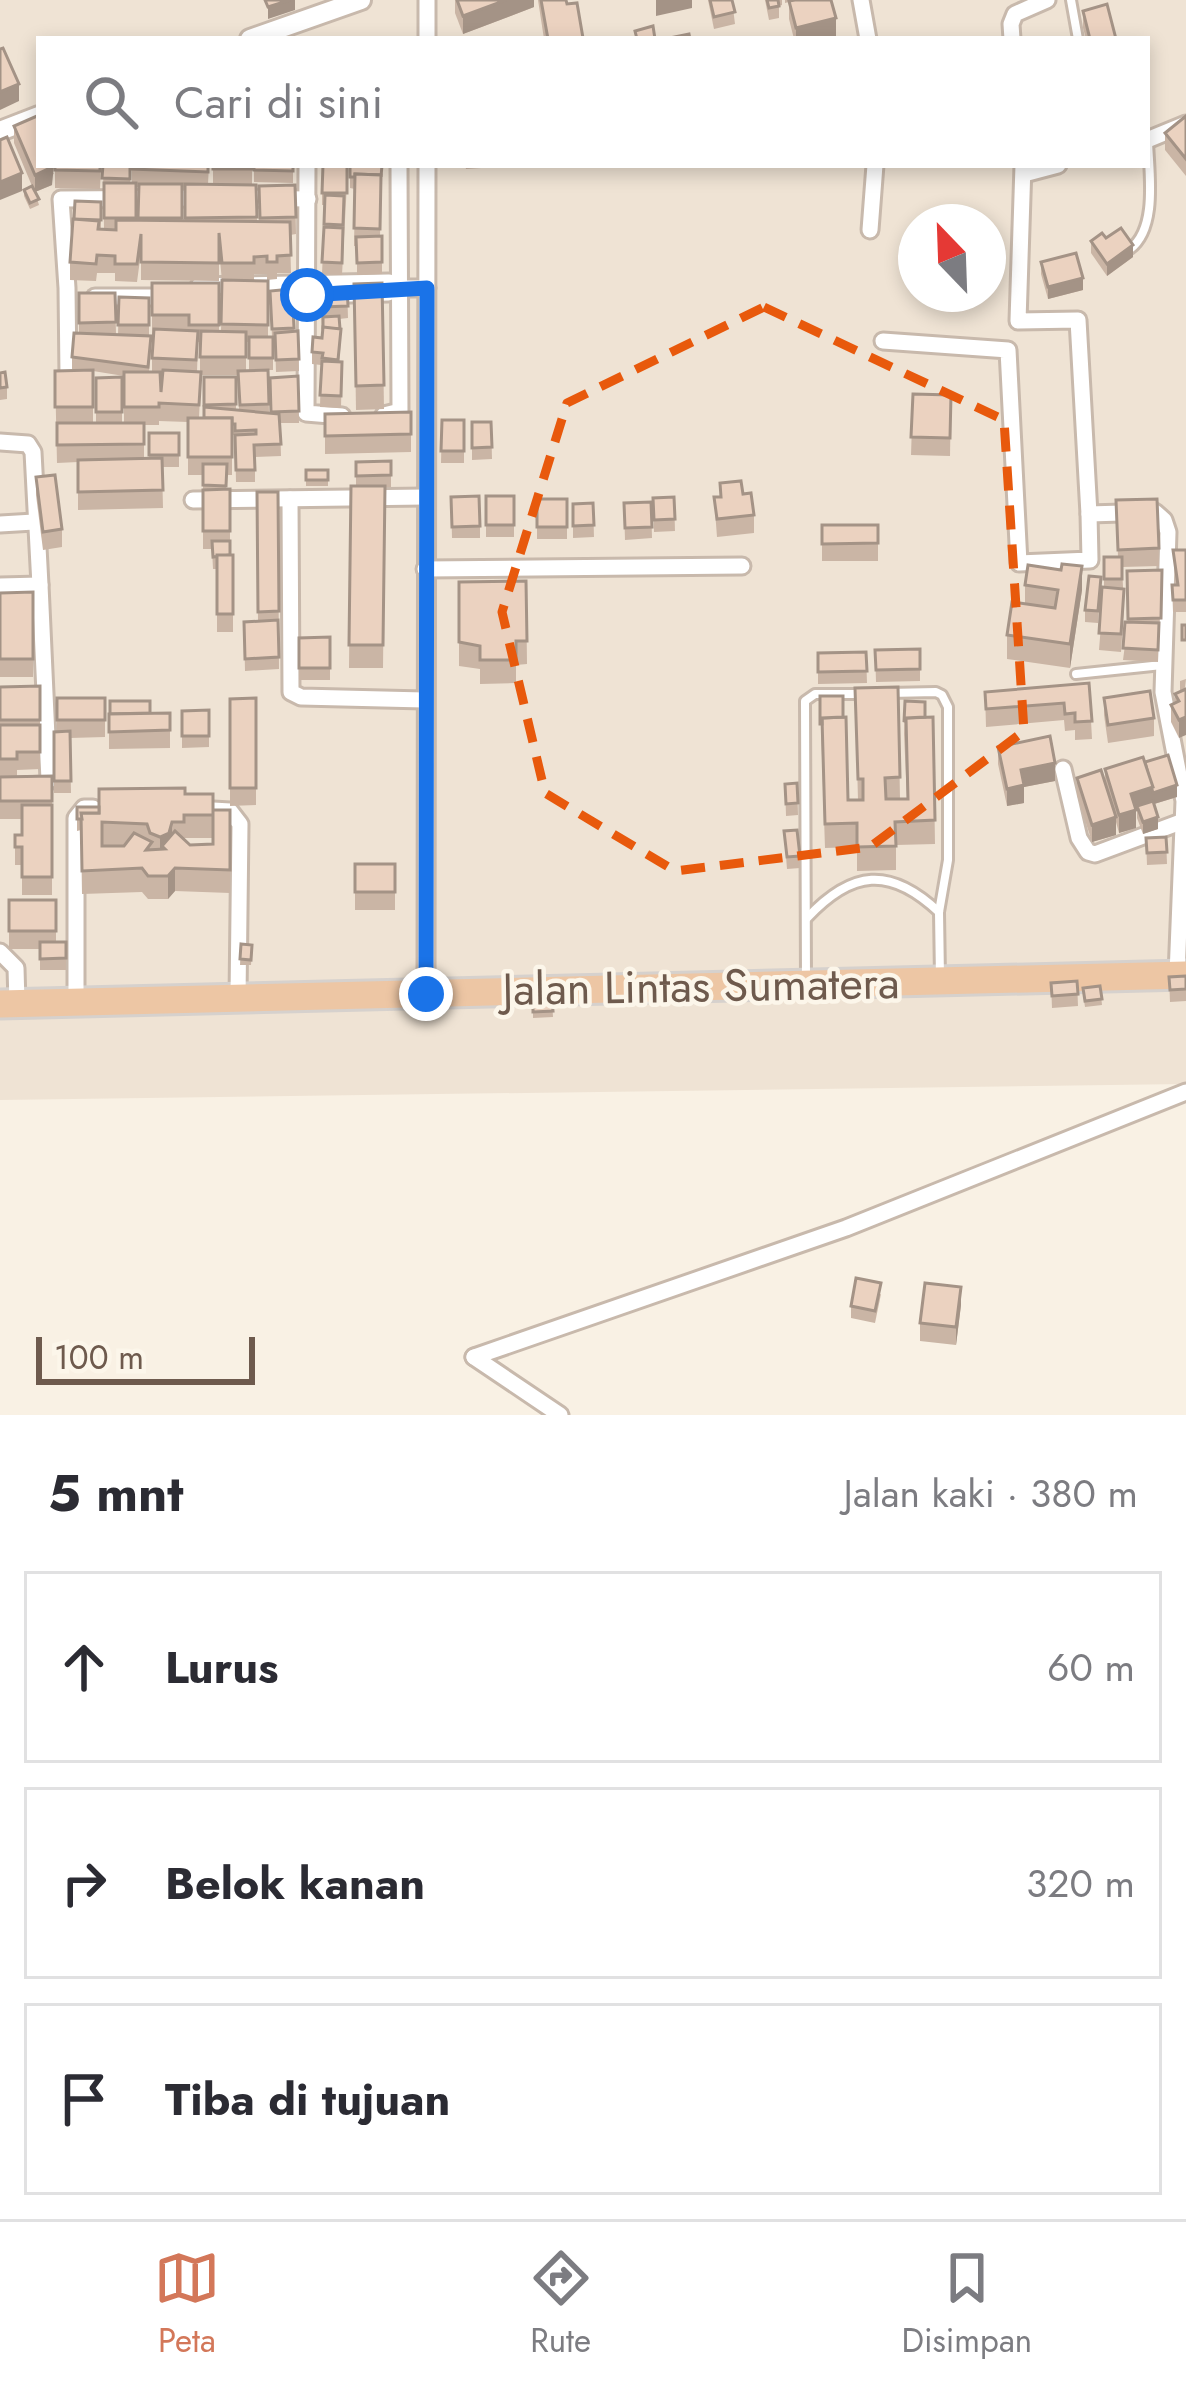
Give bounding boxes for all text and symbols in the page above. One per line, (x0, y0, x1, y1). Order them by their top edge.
search box (36, 36, 1150, 168)
icon: search (78, 69, 144, 135)
text: Cari di sini (174, 70, 383, 135)
north arrow (898, 204, 1006, 312)
route start (280, 268, 334, 322)
street label: Jalan Lintas Sumatera (497, 950, 900, 1022)
route end (399, 967, 453, 1021)
scale bar (36, 1331, 255, 1384)
text: 100 m (54, 1334, 144, 1381)
text: 5 mnt (48, 1456, 184, 1530)
text: Jalan kaki · 380 m (844, 1465, 1138, 1522)
icon: ahead (51, 1634, 117, 1700)
text: Lurus (165, 1635, 279, 1700)
text: 60 m (1047, 1639, 1135, 1696)
icon: right (51, 1850, 117, 1916)
text: Belok kanan (165, 1851, 425, 1916)
text: 320 m (1026, 1855, 1135, 1912)
icon: arrive (51, 2066, 117, 2132)
text: Tiba di tujuan (165, 2067, 450, 2132)
tab: Peta (154, 2245, 220, 2364)
tab: Rute (528, 2245, 594, 2364)
tab: Disimpan (901, 2245, 1032, 2364)

